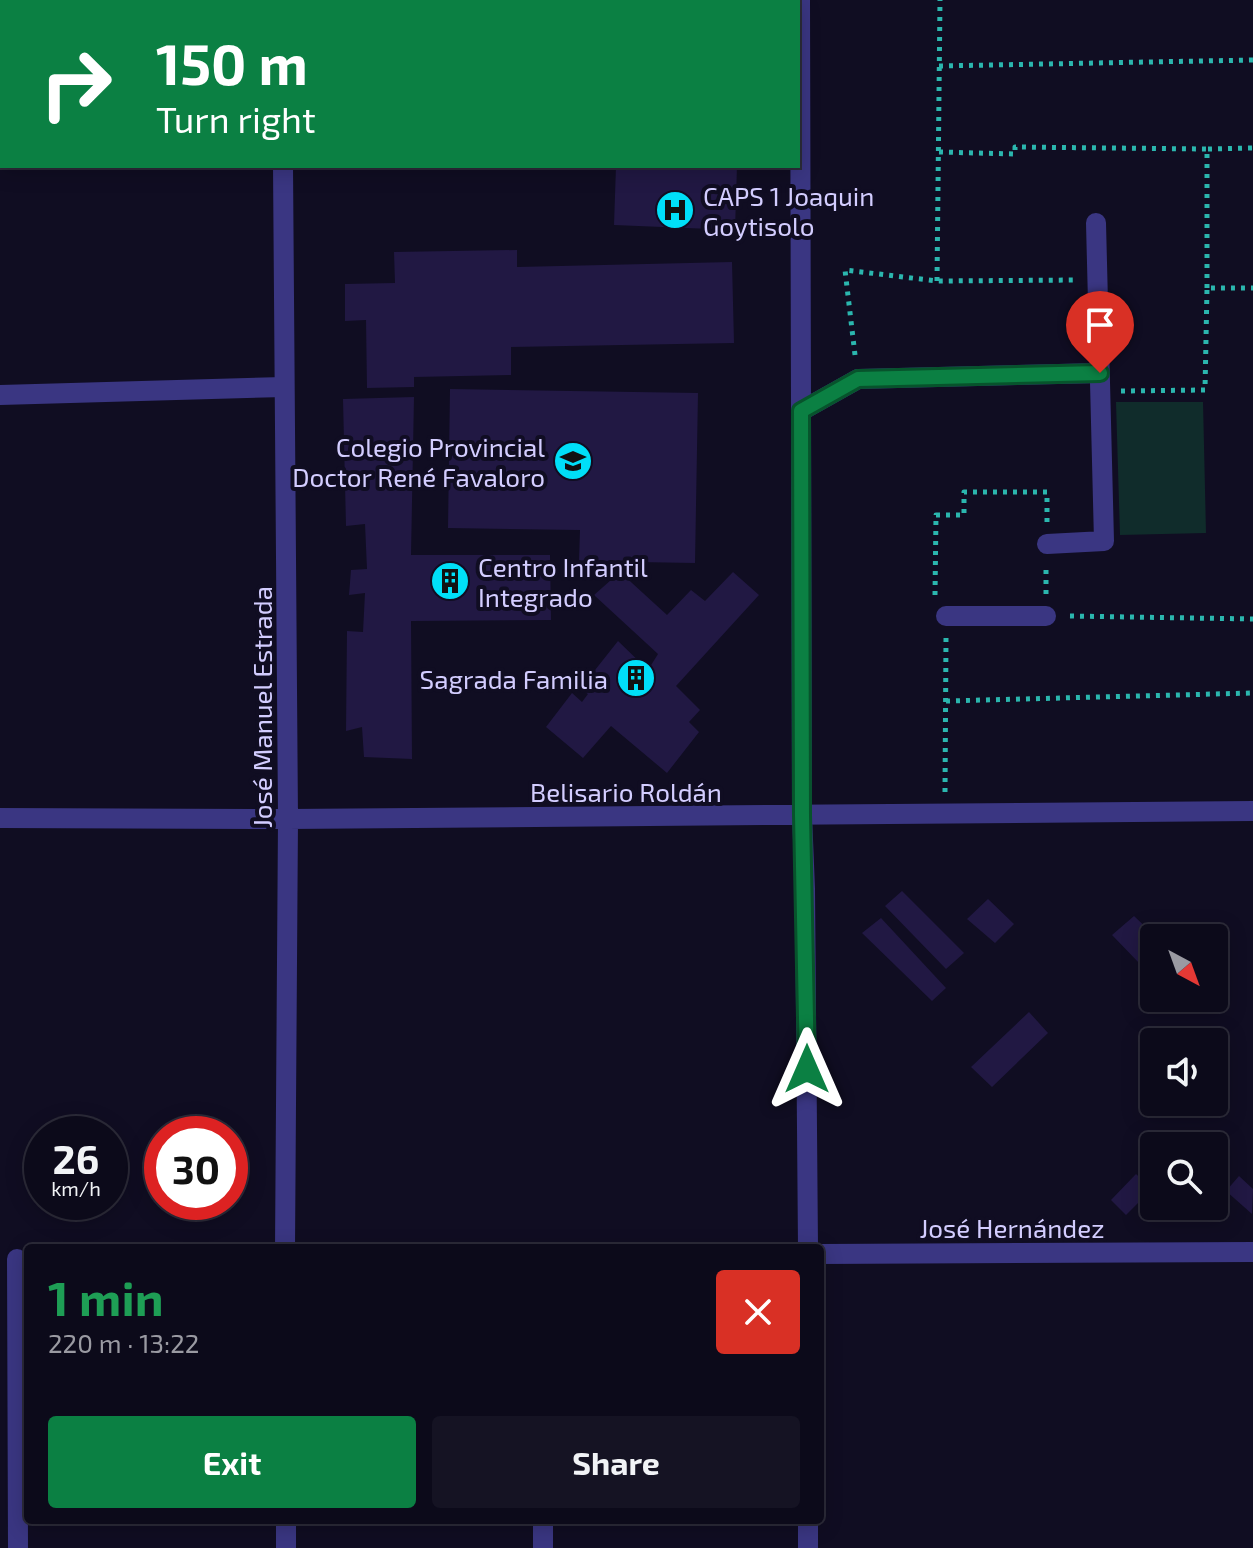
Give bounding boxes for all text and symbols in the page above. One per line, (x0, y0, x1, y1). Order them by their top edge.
text: 150 m (156, 29, 308, 96)
icon: right (24, 32, 128, 136)
text: Turn right (156, 97, 316, 140)
place label: CAPS 1 Joaquin Goytisolo (703, 180, 874, 241)
hospital icon: CAPS 1 Joaquin Goytisolo (654, 189, 696, 231)
pin (1066, 291, 1134, 373)
icon: arrive (1078, 303, 1122, 347)
place label: Colegio Provincial Doctor René Favaloro (292, 431, 545, 492)
school or university icon: Colegio Provincial Doctor René Favaloro (552, 440, 594, 482)
place label: Centro Infantil Integrado (478, 551, 648, 612)
building icon: Centro Infantil Integrado (429, 560, 471, 602)
street label: José Manuel Estrada (246, 586, 277, 828)
building icon: Sagrada Familia (615, 657, 657, 699)
place label: Sagrada Familia (420, 663, 608, 694)
street label: Belisario Roldán (530, 776, 722, 807)
north arrow (1140, 924, 1228, 1012)
map controls (1140, 924, 1228, 1220)
position arrow (765, 1027, 849, 1111)
button: sound (1140, 1028, 1228, 1116)
speed limit sign: 30 (144, 1116, 248, 1220)
button: search (1140, 1132, 1228, 1220)
text: 26 (53, 1134, 99, 1182)
text: km/h (51, 1176, 101, 1200)
street label: José Hernández (920, 1212, 1104, 1243)
text: 1 min (48, 1268, 164, 1326)
button: close (716, 1270, 800, 1354)
text: 220 m · 13:22 (48, 1327, 199, 1358)
button: Exit (48, 1416, 416, 1508)
button: Share (432, 1416, 800, 1508)

